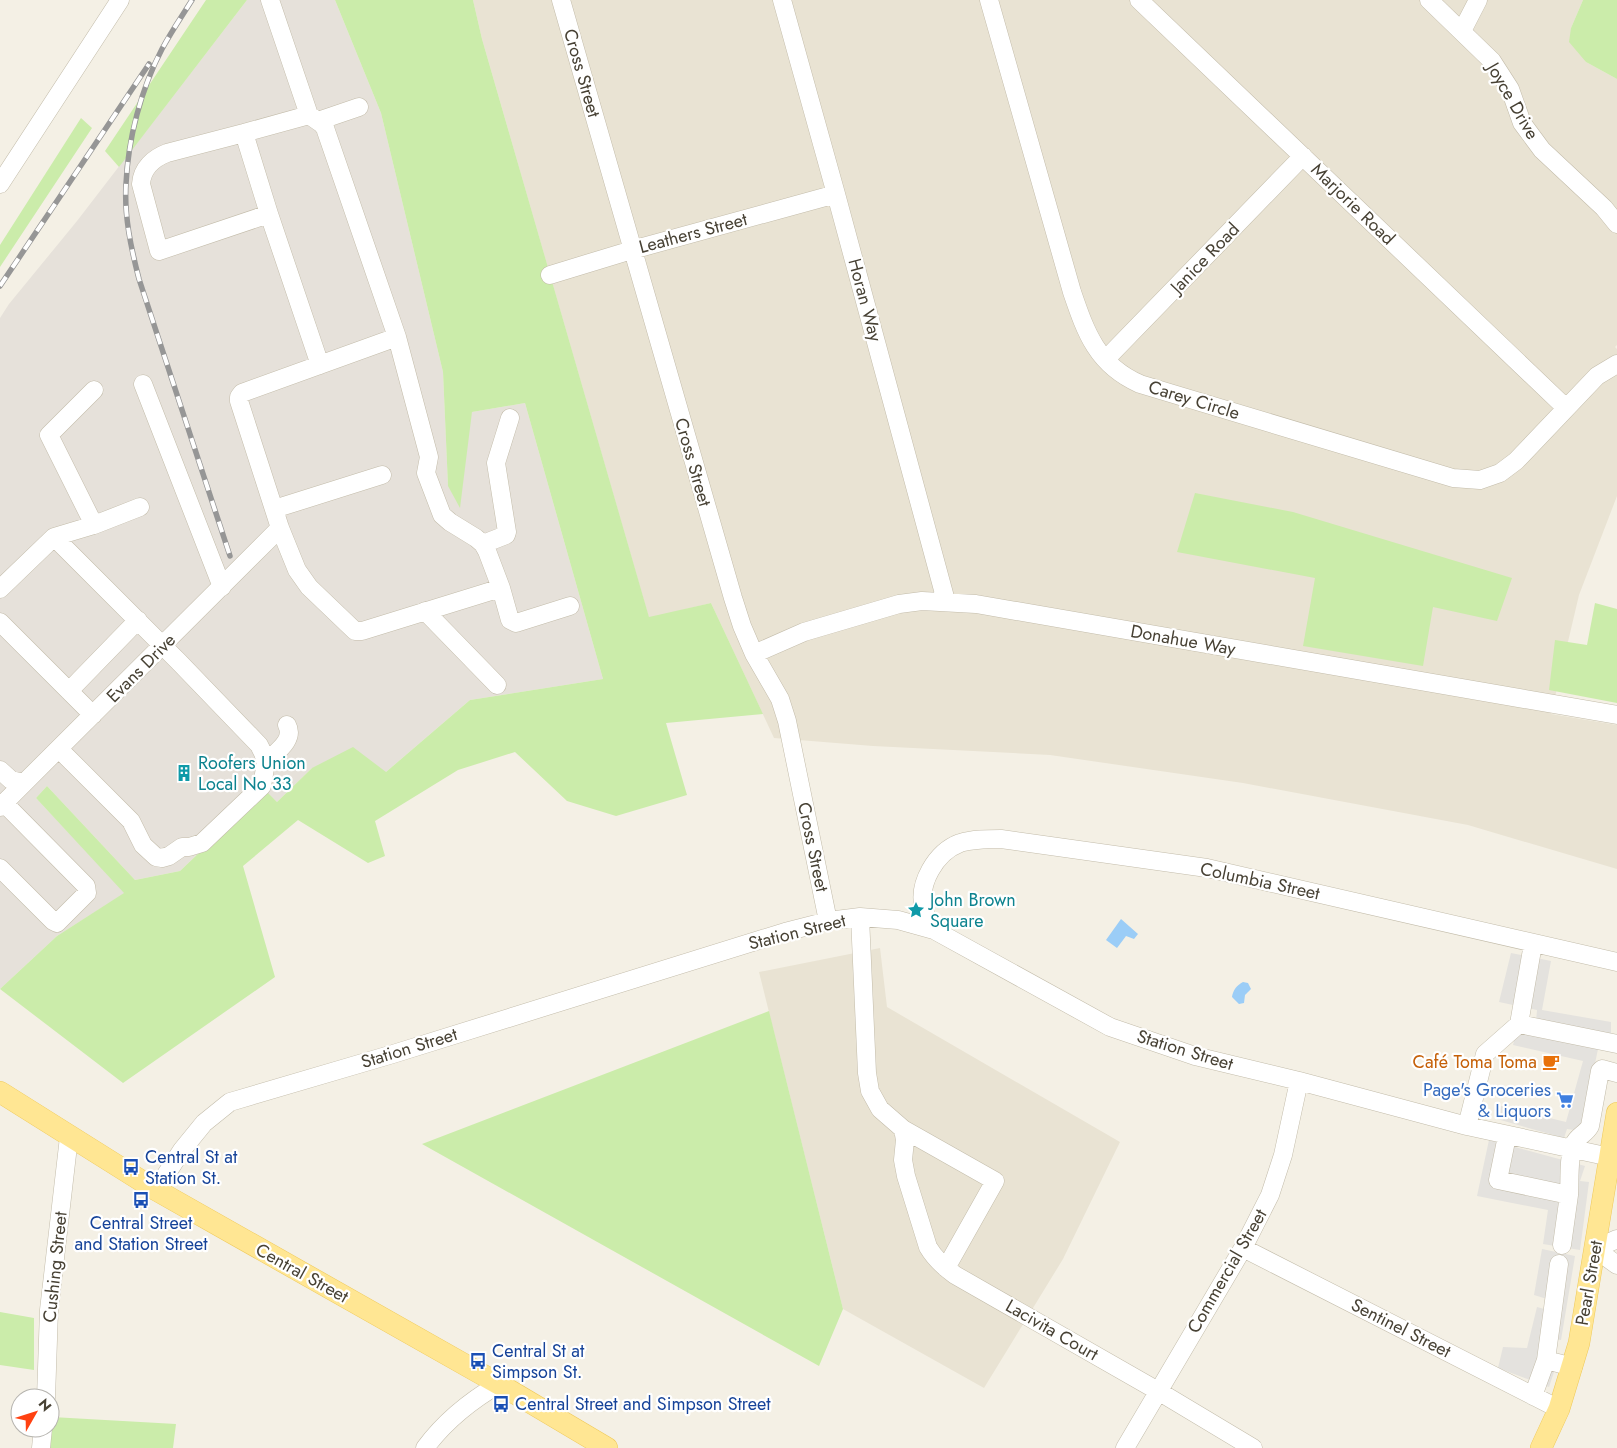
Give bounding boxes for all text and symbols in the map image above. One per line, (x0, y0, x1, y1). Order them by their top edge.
street label: Cross Street (557, 26, 607, 121)
street label: Joyce Drive (1480, 56, 1545, 144)
street label: Marjorie Road (1305, 157, 1401, 251)
street label: Leathers Street (636, 206, 751, 260)
street label: Janice Road (1163, 217, 1245, 301)
street label: Horan Way (841, 256, 889, 344)
street label: Carey Circle (1145, 374, 1243, 426)
street label: Cross Street (668, 415, 718, 510)
street label: Donahue Way (1128, 618, 1238, 662)
street label: Evans Drive (100, 627, 182, 709)
place label: Roofers Union Local No 33 (198, 750, 306, 797)
building icon: Roofers Union Local No 33 (174, 763, 194, 783)
street label: Cross Street (791, 800, 835, 895)
street label: Columbia Street (1198, 856, 1323, 907)
place label: John Brown Square (928, 887, 1016, 934)
place icon: John Brown Square (906, 900, 926, 920)
street label: Station Street (746, 907, 849, 957)
street label: Station Street (358, 1021, 461, 1075)
street label: Station Street (1134, 1023, 1237, 1077)
place label: Café Toma Toma (1413, 1049, 1537, 1075)
cafe icon: Café Toma Toma (1541, 1052, 1561, 1072)
place label: Page's Groceries & Liquors (1423, 1077, 1551, 1124)
supermarket icon: Page's Groceries & Liquors (1555, 1090, 1575, 1110)
place label: Central St at Station St. (145, 1144, 238, 1191)
bus stop icon: Central St at Station St. (121, 1157, 141, 1177)
bus stop icon: Central Street and Station Street (131, 1190, 151, 1210)
street label: Commercial Street (1181, 1203, 1274, 1338)
street label: Cushing Street (36, 1210, 74, 1324)
place label: Central Street and Station Street (74, 1210, 208, 1257)
street label: Central Street (251, 1237, 354, 1310)
street label: Pearl Street (1569, 1238, 1609, 1328)
street label: Sentinel Street (1347, 1292, 1456, 1365)
street label: Lacivita Court (1001, 1293, 1104, 1367)
place label: Central St at Simpson St. (492, 1338, 585, 1385)
bus stop icon: Central St at Simpson St. (468, 1351, 488, 1371)
north arrow (10, 1388, 60, 1438)
place label: Central Street and Simpson Street (515, 1391, 771, 1417)
text: N (34, 1394, 56, 1415)
bus stop icon: Central Street and Simpson Street (491, 1394, 511, 1414)

